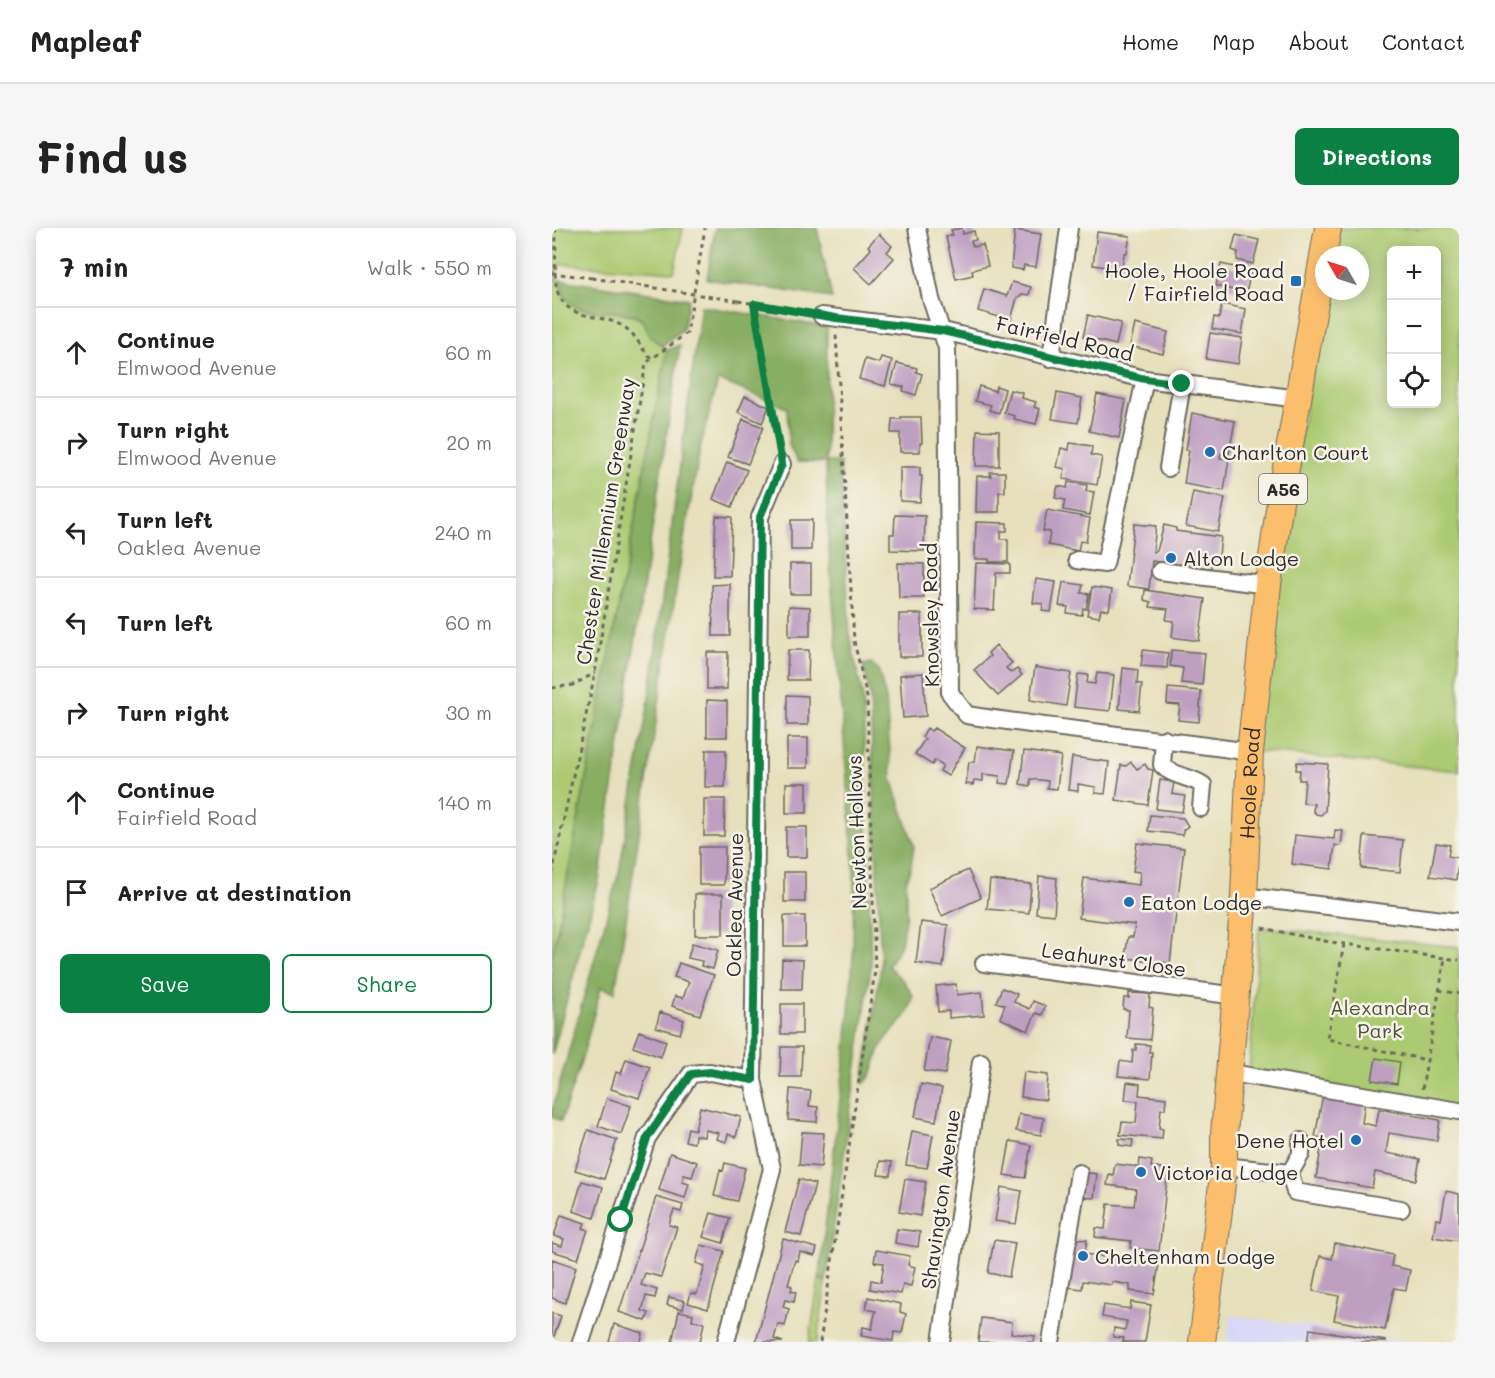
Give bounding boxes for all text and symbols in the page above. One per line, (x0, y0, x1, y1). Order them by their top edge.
text: Mapleaf (30, 23, 141, 59)
text: Home (1122, 28, 1179, 55)
text: Map (1212, 28, 1255, 55)
text: About (1288, 28, 1349, 55)
text: Contact (1382, 28, 1465, 55)
button: Directions (1295, 128, 1459, 185)
text: Find us (36, 129, 188, 184)
north arrow (1315, 246, 1369, 300)
map controls (1387, 246, 1441, 408)
button: + (1387, 246, 1441, 300)
text: 7 min (60, 250, 128, 284)
text: Walk · 550 m (367, 254, 492, 280)
place label: Hoole, Hoole Road / Fairfield Road (1105, 257, 1284, 306)
marker: Hoole, Hoole Road / Fairfield Road (1289, 274, 1303, 288)
button: − (1387, 300, 1441, 354)
street label: Fairfield Road (994, 310, 1136, 366)
text: Continue (117, 325, 215, 354)
icon: ahead (60, 336, 93, 369)
text: 60 m (445, 339, 492, 365)
text: Elmwood Avenue (117, 354, 277, 380)
button: locate (1387, 354, 1441, 408)
route end (1168, 370, 1194, 396)
street label: Chester Millennium Greenway (569, 376, 641, 666)
text: Turn right (117, 415, 229, 444)
icon: right (60, 426, 93, 459)
text: 20 m (446, 429, 492, 455)
place label: Charlton Court (1222, 439, 1369, 465)
text: Elmwood Avenue (117, 444, 277, 470)
marker: Charlton Court (1203, 445, 1217, 459)
road number: A56 (1259, 474, 1307, 504)
text: Turn left (117, 505, 213, 534)
icon: left (60, 516, 93, 549)
text: 240 m (434, 519, 492, 545)
text: Oaklea Avenue (117, 534, 261, 560)
street label: Knowsley Road (916, 543, 944, 687)
place label: Alton Lodge (1183, 545, 1299, 571)
marker: Alton Lodge (1164, 551, 1178, 565)
icon: left (60, 606, 93, 639)
text: Turn left (117, 608, 213, 637)
text: 60 m (445, 609, 492, 635)
icon: right (60, 696, 93, 729)
text: Turn right (117, 698, 229, 727)
text: 30 m (446, 699, 492, 725)
street label: Hoole Road (1233, 726, 1266, 840)
street label: Newton Hollows (840, 755, 872, 909)
text: Continue (117, 775, 215, 804)
icon: ahead (60, 786, 93, 819)
text: 140 m (437, 789, 492, 815)
text: Fairfield Road (117, 804, 257, 830)
street label: Oaklea Avenue (720, 833, 748, 977)
icon: arrive (60, 876, 93, 909)
text: Arrive at destination (117, 878, 352, 907)
place label: Eaton Lodge (1141, 889, 1262, 915)
marker: Eaton Lodge (1122, 895, 1136, 909)
street label: Leahurst Close (1040, 936, 1188, 982)
button: Save (60, 954, 270, 1013)
button: Share (282, 954, 492, 1013)
park label: Alexandra Park (1330, 994, 1430, 1043)
street label: Shavington Avenue (914, 1107, 966, 1291)
place label: Dene Hotel (1236, 1127, 1344, 1153)
marker: Dene Hotel (1349, 1133, 1363, 1147)
place label: Victoria Lodge (1153, 1159, 1298, 1185)
marker: Victoria Lodge (1134, 1165, 1148, 1179)
route start (607, 1206, 633, 1232)
place label: Cheltenham Lodge (1095, 1243, 1275, 1269)
marker: Cheltenham Lodge (1076, 1249, 1090, 1263)

